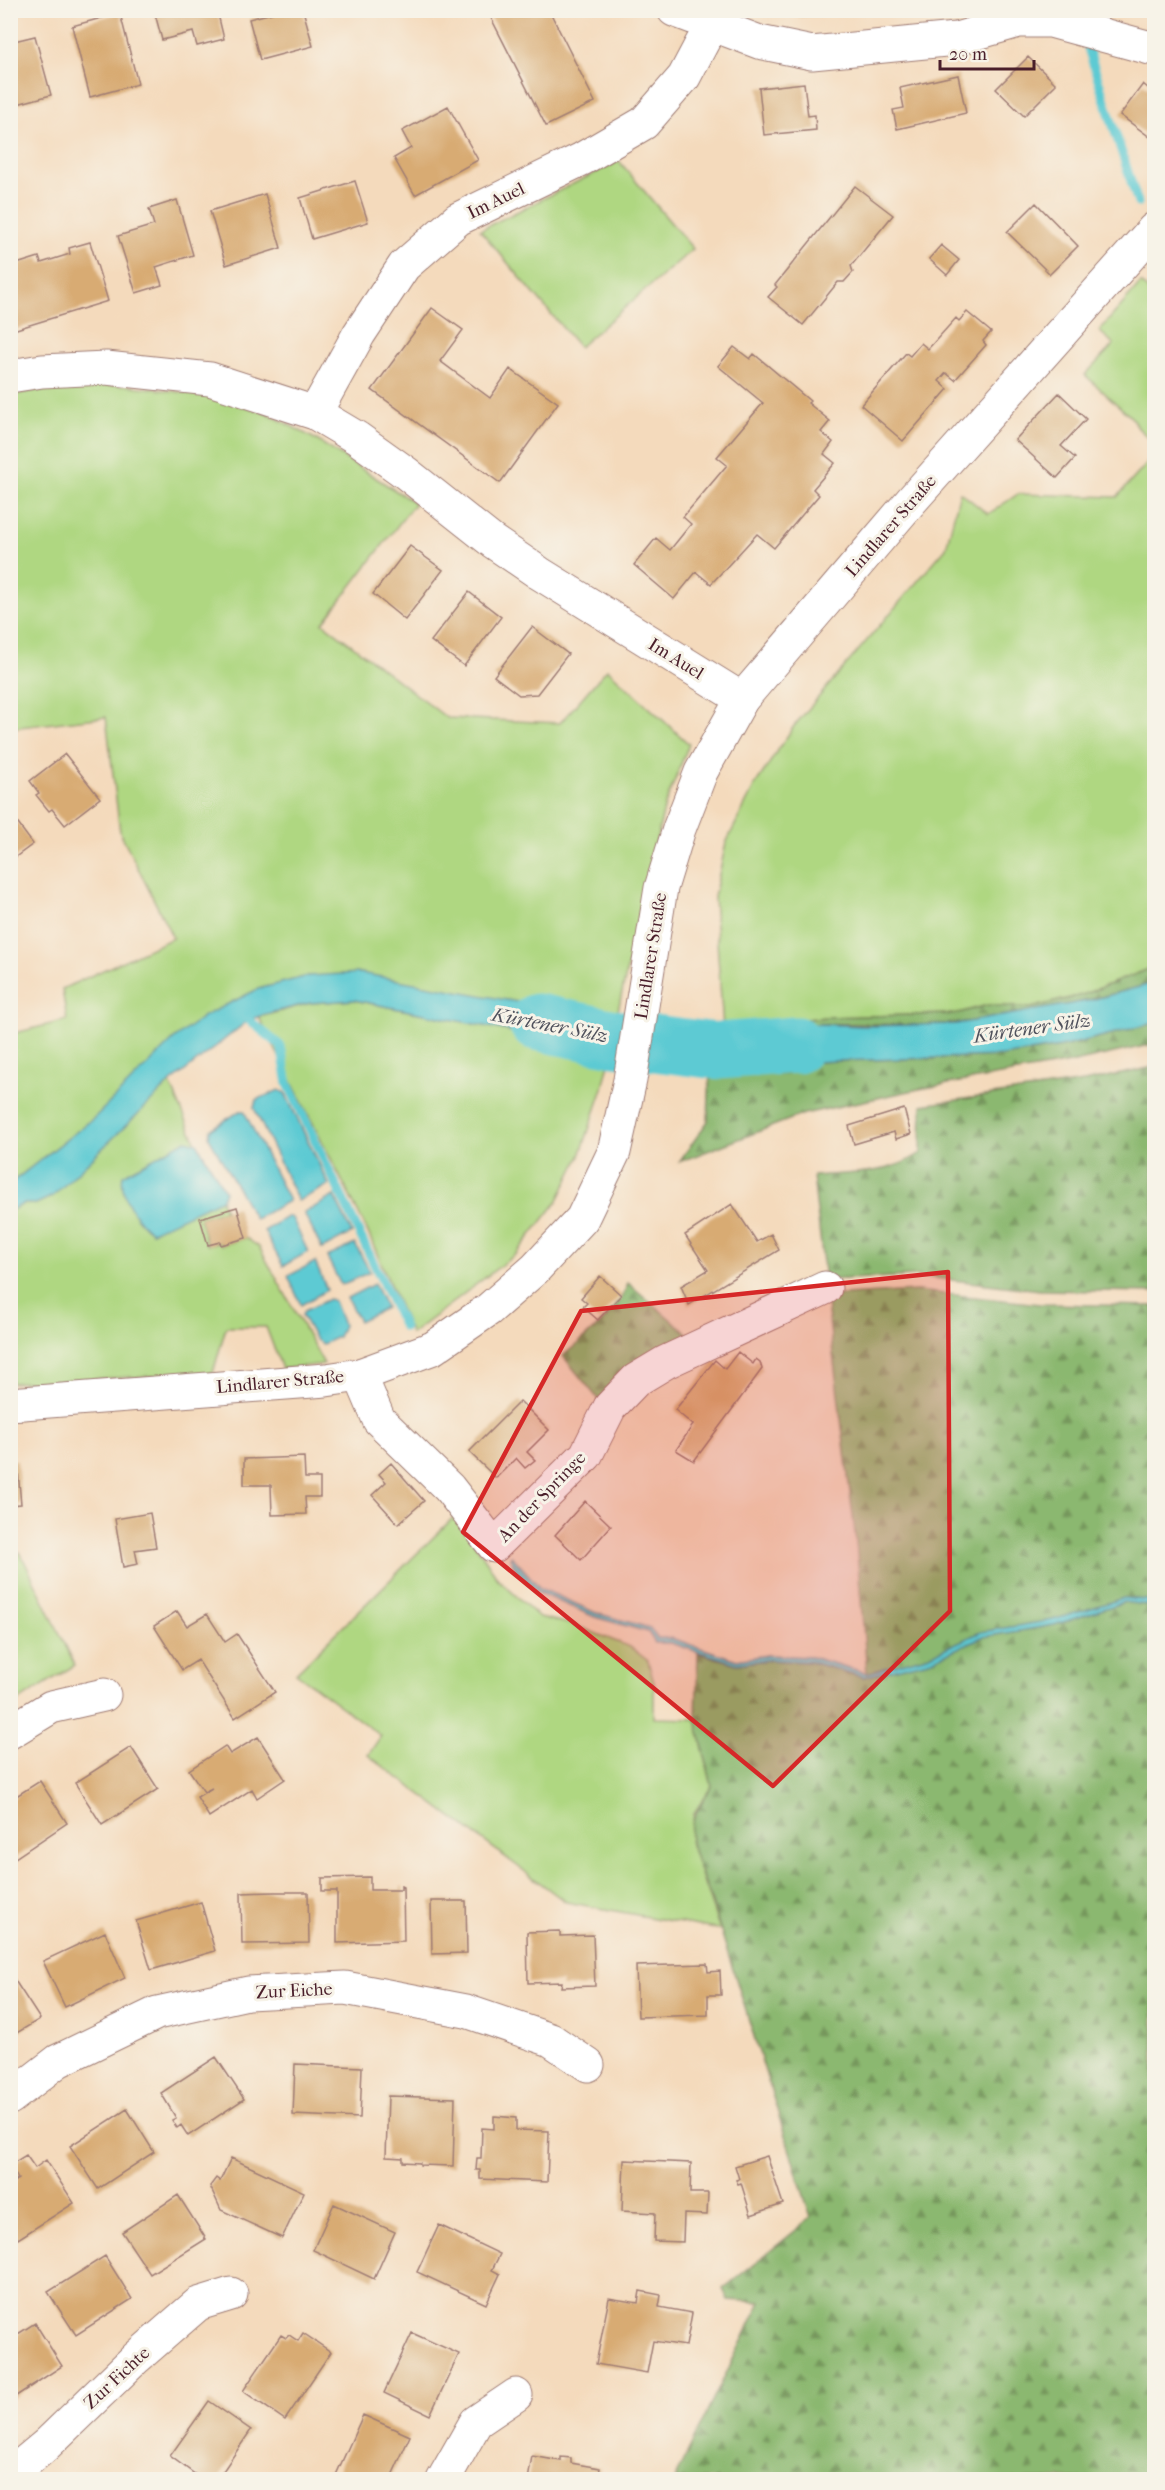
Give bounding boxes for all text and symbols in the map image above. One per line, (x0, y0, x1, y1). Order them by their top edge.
scale bar (940, 33, 1034, 71)
text: 20 m (949, 44, 987, 65)
street label: Im Auel (464, 178, 528, 224)
street label: Lindlarer Straße (841, 471, 941, 581)
street label: Im Auel (644, 634, 708, 684)
street label: Lindlarer Straße (631, 891, 671, 1021)
water label: Kürtener Sülz (488, 1002, 610, 1048)
water label: Kürtener Sülz (970, 1008, 1092, 1048)
street label: Lindlarer Straße (215, 1366, 345, 1398)
street label: An der Springe (493, 1448, 590, 1547)
street label: Zur Eiche (255, 1979, 333, 2003)
street label: Zur Fichte (80, 2342, 154, 2414)

